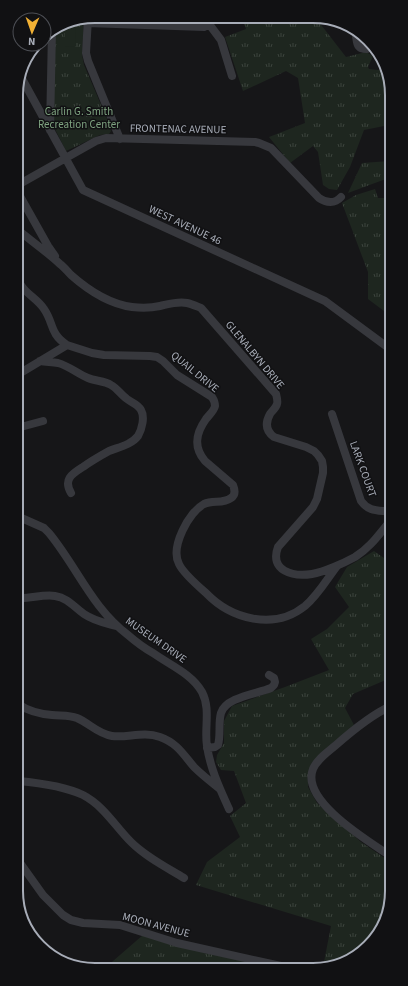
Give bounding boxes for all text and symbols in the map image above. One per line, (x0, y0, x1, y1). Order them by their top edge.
north arrow (12, 12, 52, 52)
text: N (28, 34, 36, 49)
park label: Carlin G. Smith Recreation Center (38, 104, 120, 132)
street label: FRONTENAC AVENUE (130, 121, 227, 137)
street label: WEST AVENUE 46 (146, 202, 224, 249)
street label: GLENALBYN DRIVE (222, 318, 288, 392)
street label: QUAIL DRIVE (168, 348, 222, 396)
street label: LARK COURT (346, 439, 380, 499)
street label: MUSEUM DRIVE (122, 613, 190, 667)
street label: MOON AVENUE (121, 909, 192, 941)

